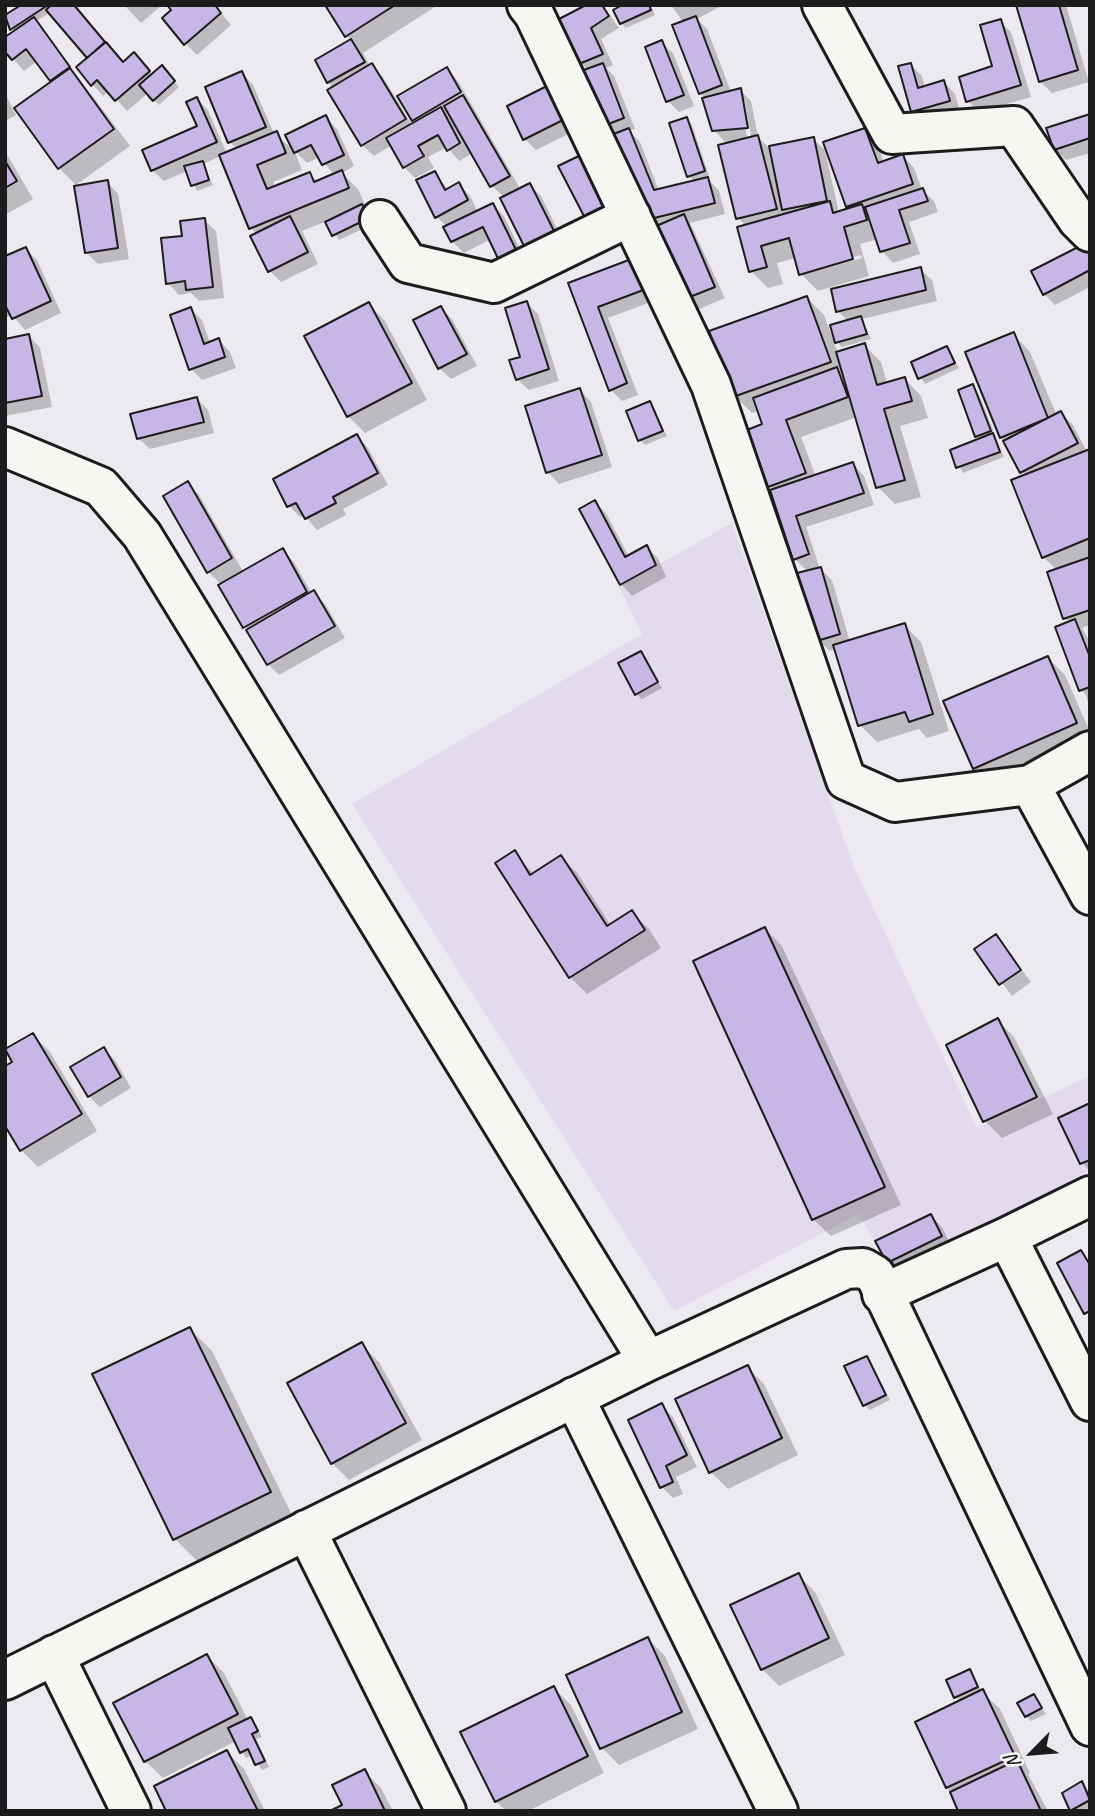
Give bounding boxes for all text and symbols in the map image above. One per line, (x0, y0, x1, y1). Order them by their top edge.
north arrow (997, 1718, 1067, 1788)
text: N (1000, 1751, 1026, 1772)

